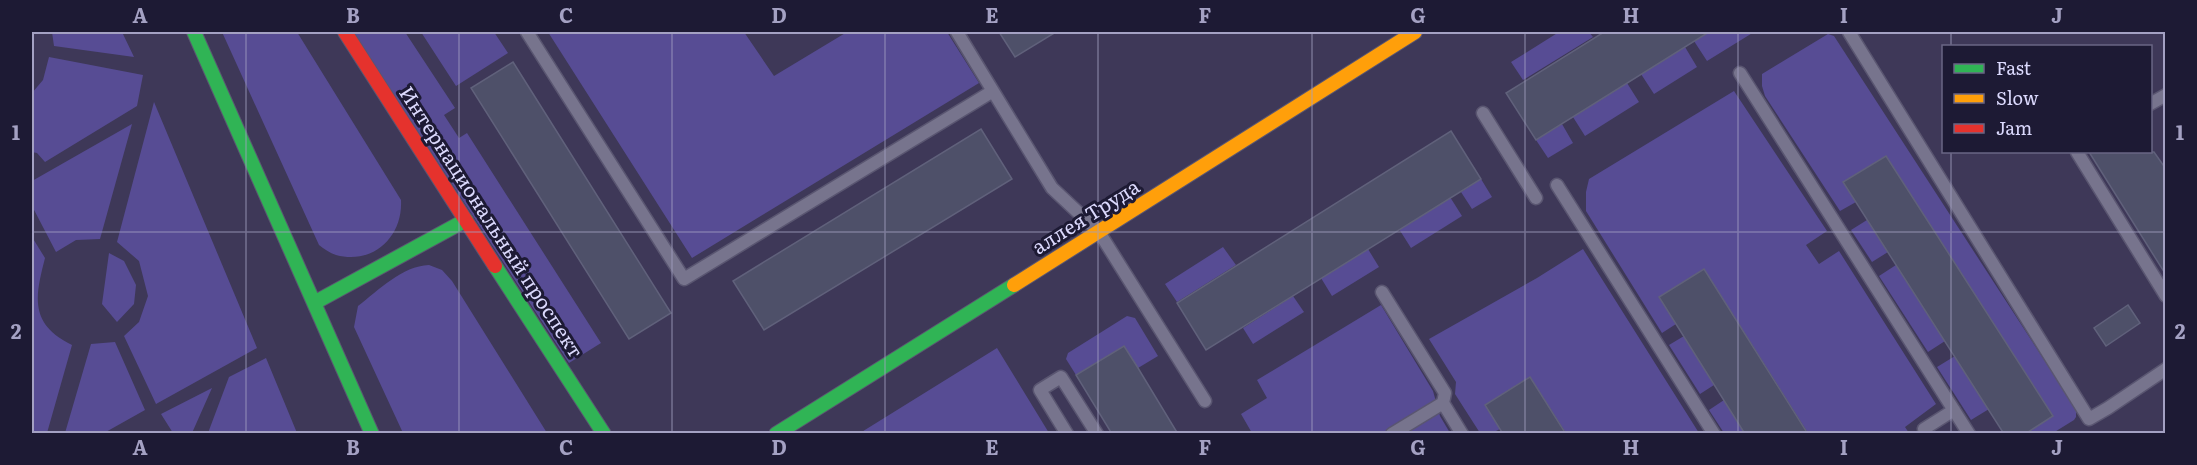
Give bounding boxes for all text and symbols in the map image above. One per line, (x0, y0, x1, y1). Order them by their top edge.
text: A (132, 0, 148, 29)
text: B (346, 0, 360, 29)
text: C (559, 0, 573, 29)
text: D (771, 0, 787, 29)
text: E (985, 0, 999, 29)
text: F (1199, 0, 1212, 29)
text: G (1410, 0, 1426, 29)
text: H (1623, 0, 1639, 29)
text: I (1840, 0, 1848, 29)
text: J (2051, 0, 2063, 29)
legend (1942, 45, 2152, 153)
text: Fast (1996, 54, 2032, 81)
street label: Интернациональный проспект (393, 79, 592, 363)
text: Slow (1996, 84, 2039, 111)
text: Jam (1996, 114, 2032, 141)
text: 1 (12, 116, 20, 146)
text: 1 (2176, 116, 2184, 146)
street label: аллея Труда (1025, 170, 1145, 260)
text: 2 (11, 315, 22, 345)
text: 2 (2175, 315, 2186, 345)
text: A (132, 431, 148, 461)
text: B (346, 431, 360, 461)
text: C (559, 431, 573, 461)
text: D (771, 431, 787, 461)
text: E (985, 431, 999, 461)
text: F (1199, 431, 1212, 461)
text: G (1410, 431, 1426, 461)
text: H (1623, 431, 1639, 461)
text: I (1840, 431, 1848, 461)
text: J (2051, 431, 2063, 461)

